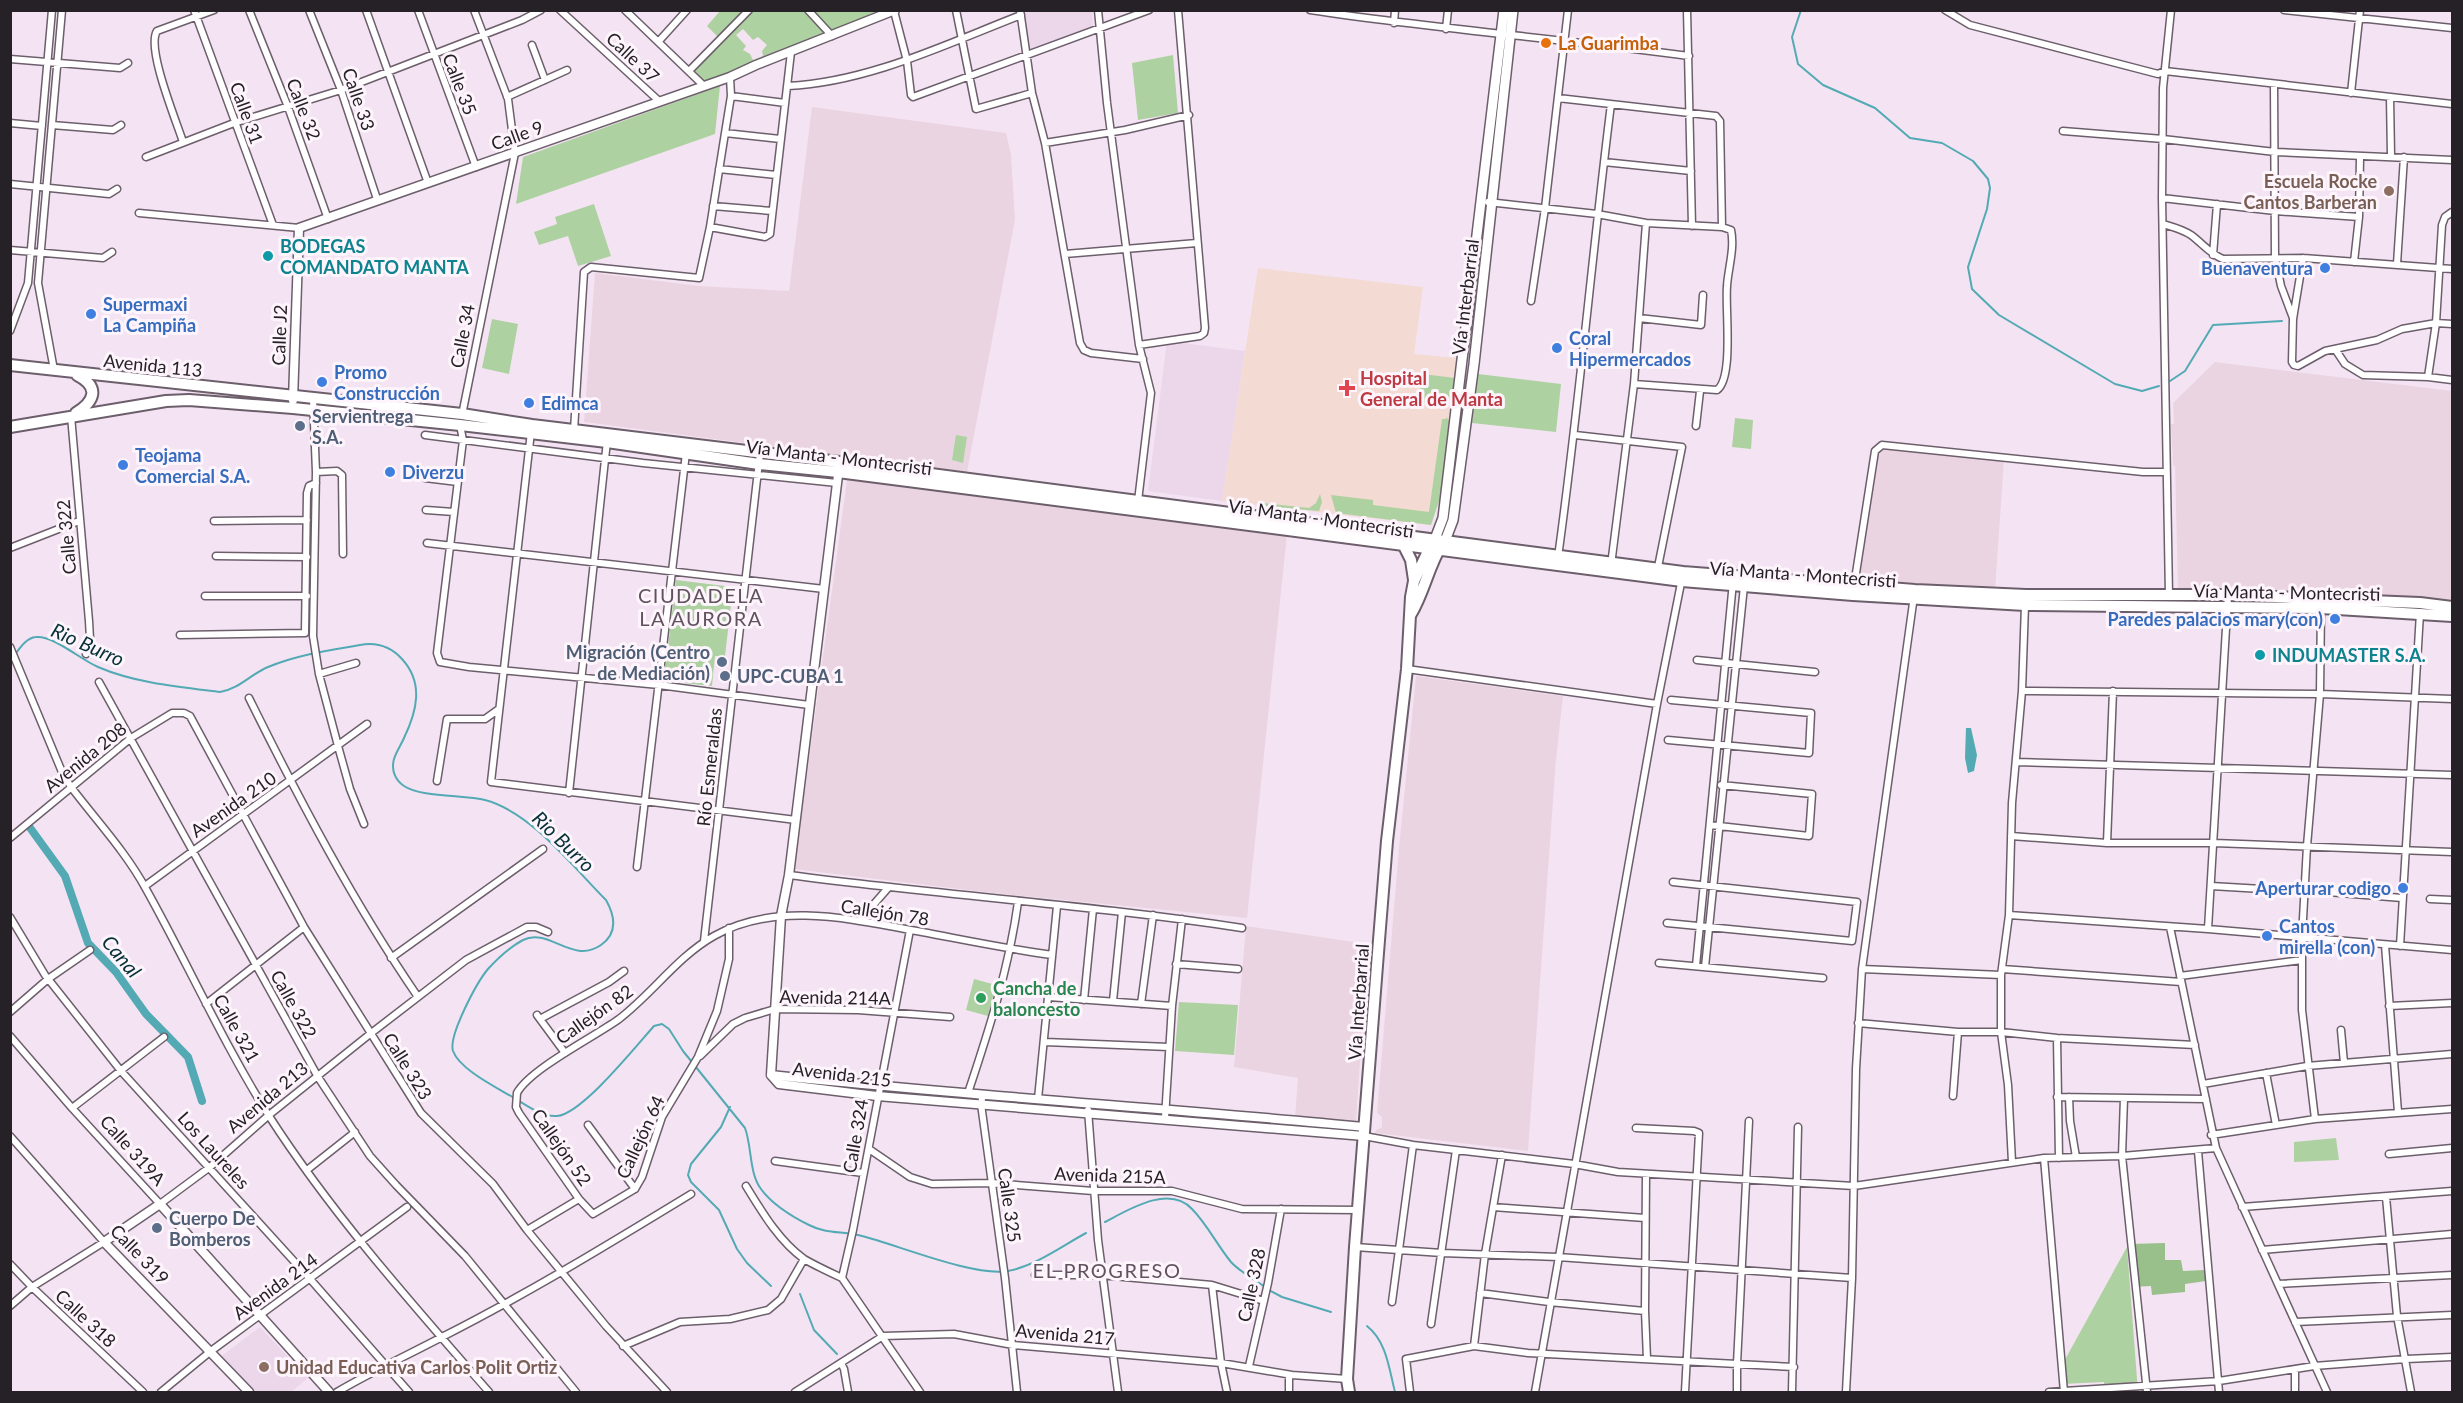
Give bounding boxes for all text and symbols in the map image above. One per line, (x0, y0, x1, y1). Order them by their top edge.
street label: Calle 37 (602, 27, 664, 87)
place label: La Guarimba (1558, 32, 1659, 54)
marker: La Guarimba (1539, 36, 1553, 50)
street label: Calle 35 (438, 50, 482, 118)
street label: Calle 33 (338, 65, 380, 133)
street label: Calle 32 (282, 75, 326, 143)
street label: Calle 31 (226, 79, 268, 147)
street label: Calle 9 (488, 115, 546, 155)
place label: Escuela Rocke Cantos Barberan (2243, 170, 2377, 213)
marker: Escuela Rocke Cantos Barberan (2382, 184, 2396, 198)
place label: BODEGAS COMANDATO MANTA (280, 235, 469, 278)
street label: Vía Interbarrial (1447, 238, 1483, 356)
marker: BODEGAS COMANDATO MANTA (261, 249, 275, 263)
place label: Buenaventura (2201, 257, 2313, 279)
marker: Buenaventura (2318, 261, 2332, 275)
place label: Supermaxi La Campiña (103, 293, 196, 336)
street label: Calle 34 (445, 302, 479, 370)
street label: Calle J2 (267, 304, 291, 366)
marker: Supermaxi La Campiña (84, 307, 98, 321)
place label: Coral Hipermercados (1569, 327, 1691, 370)
marker: Coral Hipermercados (1550, 341, 1564, 355)
street label: Avenida 113 (102, 349, 204, 381)
place label: Promo Construcción (334, 361, 440, 404)
place label: Hospital General de Manta (1360, 367, 1503, 410)
marker: Promo Construcción (315, 375, 329, 389)
marker: Hospital General de Manta (1338, 379, 1356, 397)
place label: Edimca (541, 392, 599, 414)
marker: Edimca (522, 396, 536, 410)
place label: Servientrega S.A. (312, 405, 413, 448)
marker: Servientrega S.A. (293, 419, 307, 433)
street label: Vía Manta - Montecristi (745, 435, 933, 479)
place label: Teojama Comercial S.A. (135, 444, 250, 487)
marker: Teojama Comercial S.A. (116, 458, 130, 472)
place label: Diverzu (402, 461, 464, 483)
marker: Diverzu (383, 465, 397, 479)
street label: Vía Manta - Montecristi (1227, 494, 1415, 542)
street label: Calle 322 (52, 499, 80, 575)
street label: Vía Manta - Montecristi (1709, 557, 1897, 591)
street label: Vía Manta - Montecristi (2193, 579, 2381, 605)
district label: CIUDADELA LA AURORA (638, 583, 764, 630)
place label: Paredes palacios mary(con) (2108, 608, 2323, 630)
marker: Paredes palacios mary(con) (2328, 612, 2342, 626)
water label: Rio Burro (48, 617, 128, 671)
place label: Migración (Centro de Mediación) (566, 641, 710, 684)
place label: INDUMASTER S.A. (2272, 644, 2426, 666)
marker: INDUMASTER S.A. (2253, 648, 2267, 662)
marker: Migración (Centro de Mediación) (715, 655, 729, 669)
place label: UPC-CUBA 1 (737, 665, 844, 687)
marker: UPC-CUBA 1 (718, 669, 732, 683)
street label: Río Esmeraldas (692, 706, 726, 827)
street label: Avenida 208 (39, 717, 131, 797)
street label: Avenida 210 (186, 767, 280, 841)
water label: Rio Burro (528, 806, 600, 876)
place label: Aperturar codigo (2254, 877, 2391, 899)
marker: Aperturar codigo (2396, 881, 2410, 895)
street label: Callejón 78 (839, 894, 931, 930)
place label: Cantos mirella (con) (2279, 915, 2375, 958)
marker: Cantos mirella (con) (2260, 929, 2274, 943)
water label: Canal (97, 930, 147, 982)
street label: Vía Interbarrial (1343, 943, 1373, 1061)
street label: Calle 322 (266, 966, 322, 1042)
place label: Cancha de baloncesto (993, 977, 1080, 1020)
street label: Callejón 82 (551, 979, 637, 1049)
street label: Avenida 214A (779, 985, 892, 1009)
street label: Calle 321 (209, 990, 265, 1066)
marker: Cancha de baloncesto (974, 991, 988, 1005)
street label: Calle 323 (379, 1028, 437, 1104)
street label: Avenida 213 (222, 1057, 312, 1137)
street label: Avenida 215 (791, 1057, 893, 1091)
street label: Callejón 64 (611, 1092, 669, 1182)
street label: Calle 324 (838, 1097, 872, 1175)
street label: Callejón 52 (527, 1104, 597, 1190)
street label: Los Laureles (173, 1107, 255, 1193)
street label: Calle 319A (96, 1110, 171, 1190)
street label: Avenida 215A (1054, 1162, 1167, 1188)
street label: Calle 325 (994, 1166, 1026, 1244)
place label: Cuerpo De Bomberos (169, 1207, 256, 1250)
street label: Calle 319 (106, 1219, 174, 1289)
marker: Cuerpo De Bomberos (150, 1221, 164, 1235)
street label: Calle 328 (1232, 1246, 1270, 1324)
street label: Avenida 214 (228, 1248, 322, 1324)
district label: EL PROGRESO (1033, 1258, 1181, 1282)
street label: Calle 318 (51, 1284, 121, 1352)
street label: Avenida 217 (1015, 1319, 1115, 1349)
place label: Unidad Educativa Carlos Polit Ortiz (276, 1356, 557, 1378)
marker: Unidad Educativa Carlos Polit Ortiz (257, 1360, 271, 1374)

